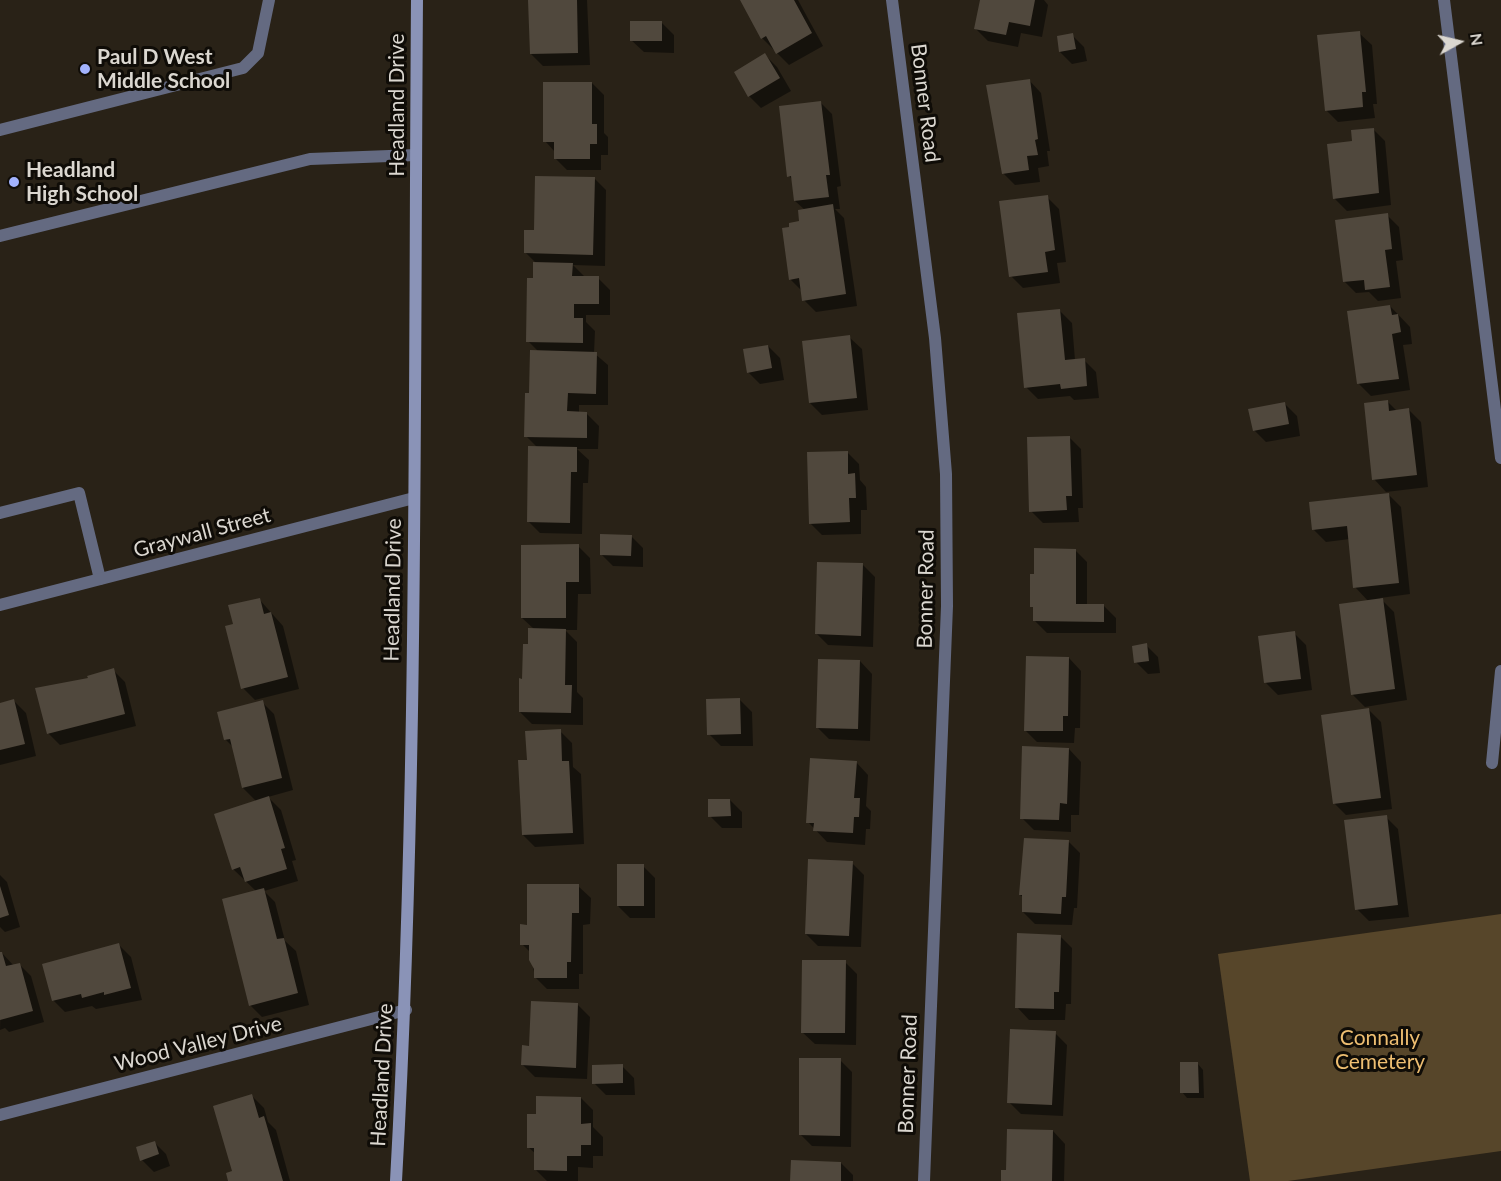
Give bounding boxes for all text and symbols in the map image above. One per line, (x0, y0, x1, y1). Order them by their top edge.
north arrow (1429, 12, 1489, 72)
text: N (1467, 32, 1488, 47)
street label: Headland Drive (384, 33, 410, 177)
street label: Bonner Road (905, 42, 945, 164)
place label: Paul D West Middle School (97, 44, 230, 94)
marker: Paul D West Middle School (78, 62, 92, 76)
place label: Headland High School (26, 157, 138, 207)
marker: Headland High School (7, 175, 21, 189)
street label: Graywall Street (131, 503, 273, 563)
street label: Headland Drive (379, 518, 407, 662)
street label: Bonner Road (912, 529, 940, 649)
street label: Headland Drive (366, 1003, 398, 1147)
street label: Wood Valley Drive (112, 1011, 284, 1077)
street label: Bonner Road (893, 1014, 923, 1134)
park label: Connally Cemetery (1335, 1025, 1425, 1075)

